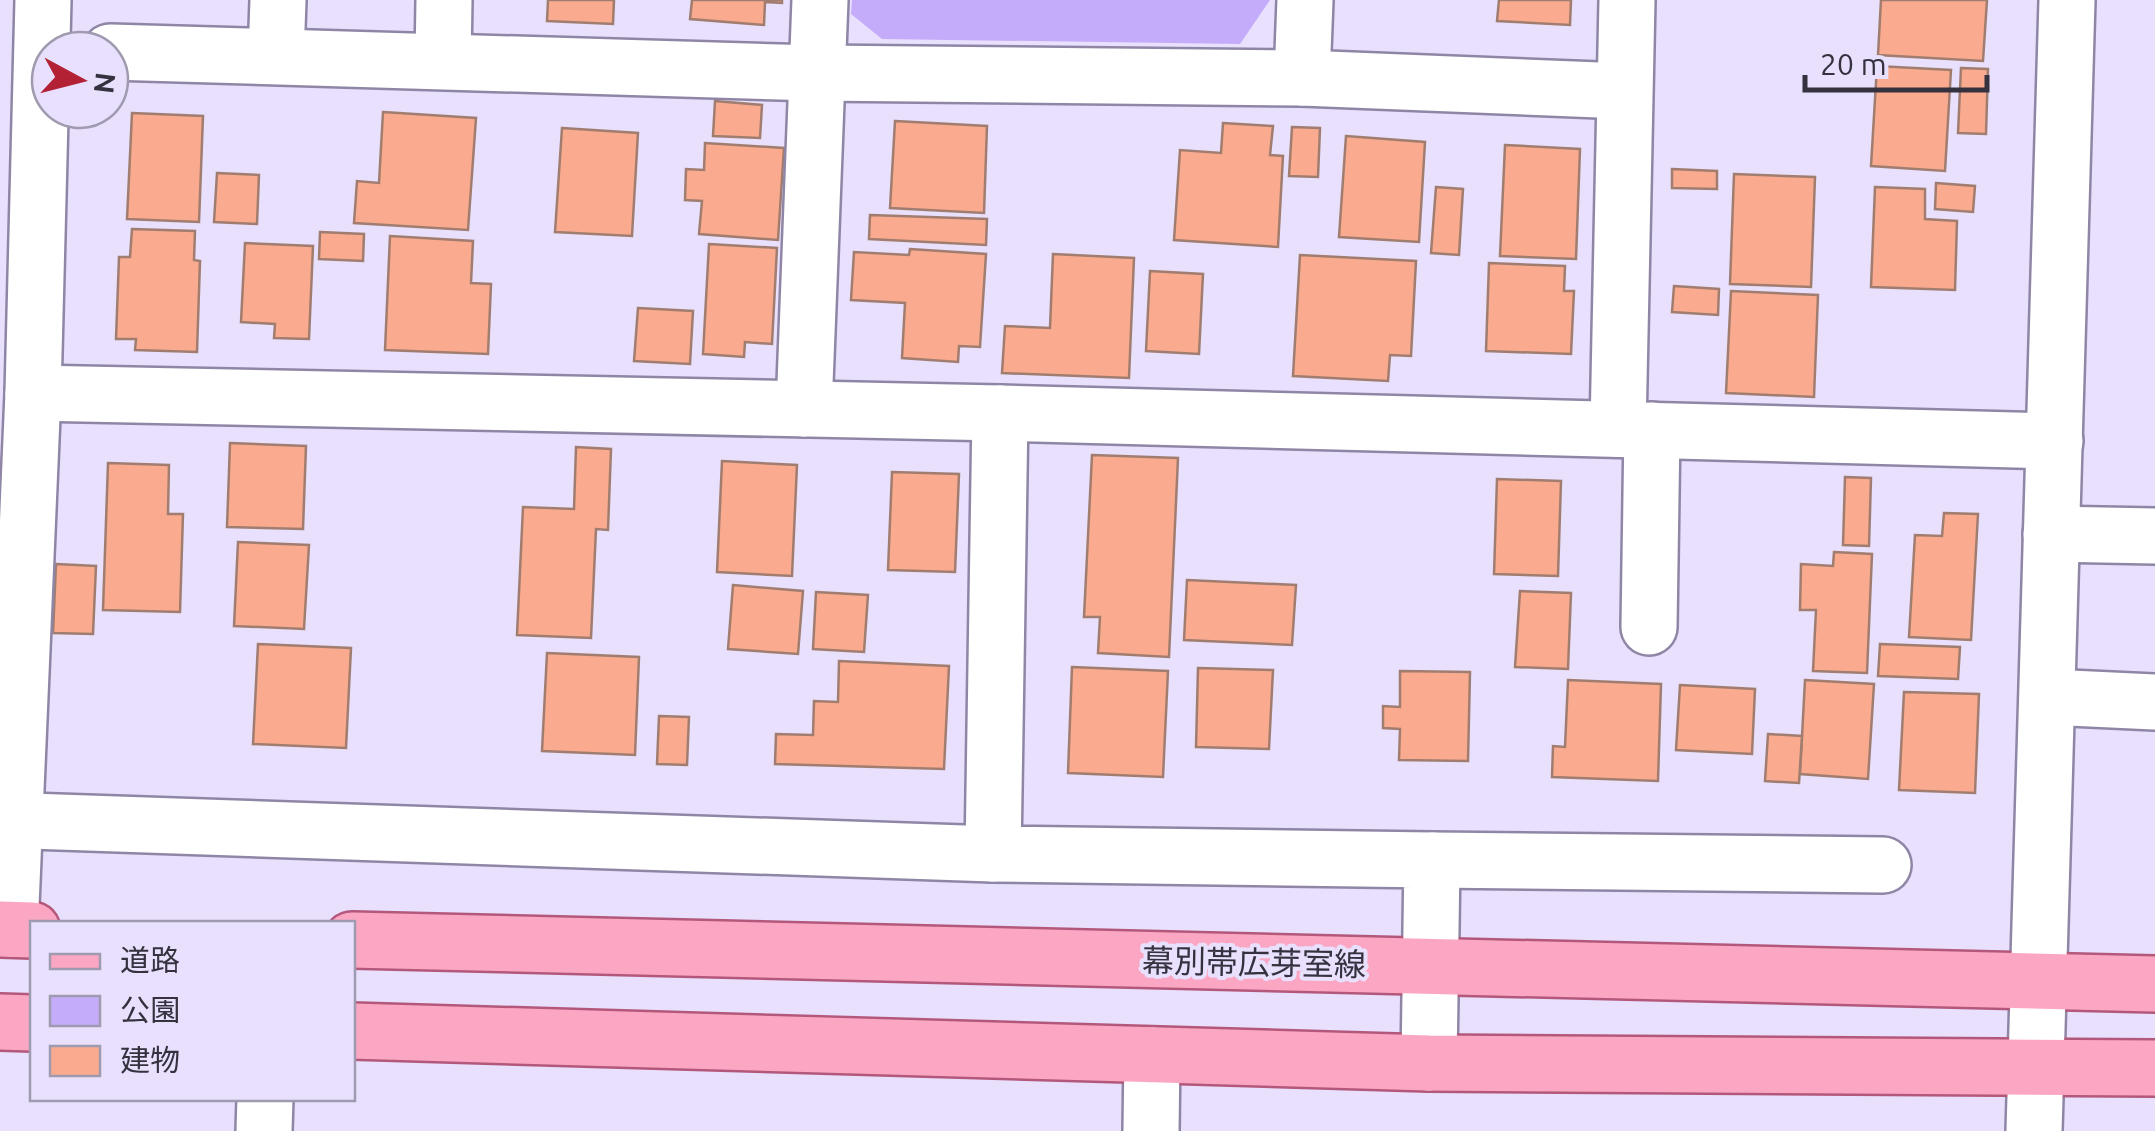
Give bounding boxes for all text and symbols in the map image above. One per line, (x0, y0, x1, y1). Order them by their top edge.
north arrow (30, 30, 130, 130)
scale bar (1805, 30, 1988, 92)
text: 20 m (1820, 47, 1887, 81)
text: N (89, 71, 122, 95)
legend (30, 921, 355, 1101)
street label: 幕別帯広芽室線 (1142, 942, 1366, 982)
text: 道路 (120, 943, 180, 977)
text: 公園 (120, 993, 180, 1027)
text: 建物 (120, 1043, 180, 1077)

